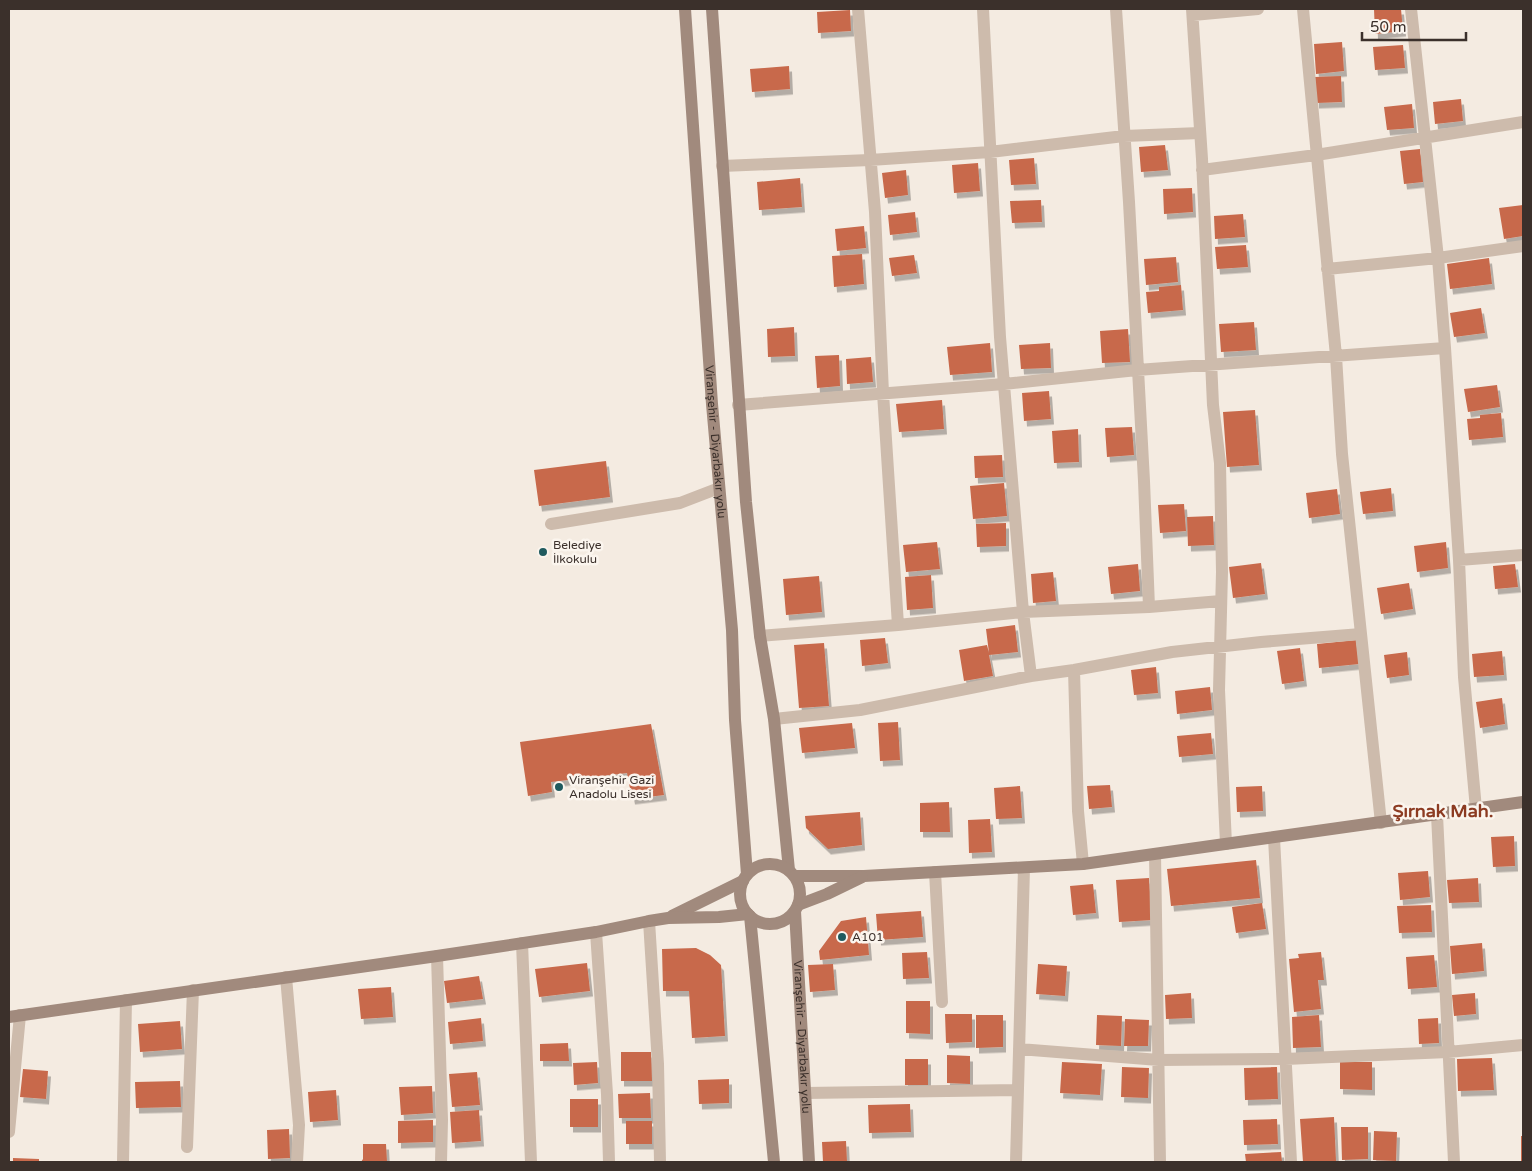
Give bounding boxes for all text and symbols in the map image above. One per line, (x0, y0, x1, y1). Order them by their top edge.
scale bar (1362, 10, 1466, 42)
text: 50 m (1370, 18, 1407, 36)
street label: Viranşehir - Diyarbakır yolu (702, 365, 729, 519)
place label: Belediye İlkokulu (553, 538, 602, 566)
marker: Belediye İlkokulu (537, 546, 549, 558)
place label: Viranşehir Gazi Anadolu Lisesi (569, 773, 654, 801)
marker: Viranşehir Gazi Anadolu Lisesi (553, 781, 565, 793)
district label: Şırnak Mah. (1392, 800, 1494, 822)
place label: A101 (852, 930, 884, 944)
marker: A101 (836, 931, 848, 943)
street label: Viranşehir - Diyarbakır yolu (791, 960, 813, 1114)

